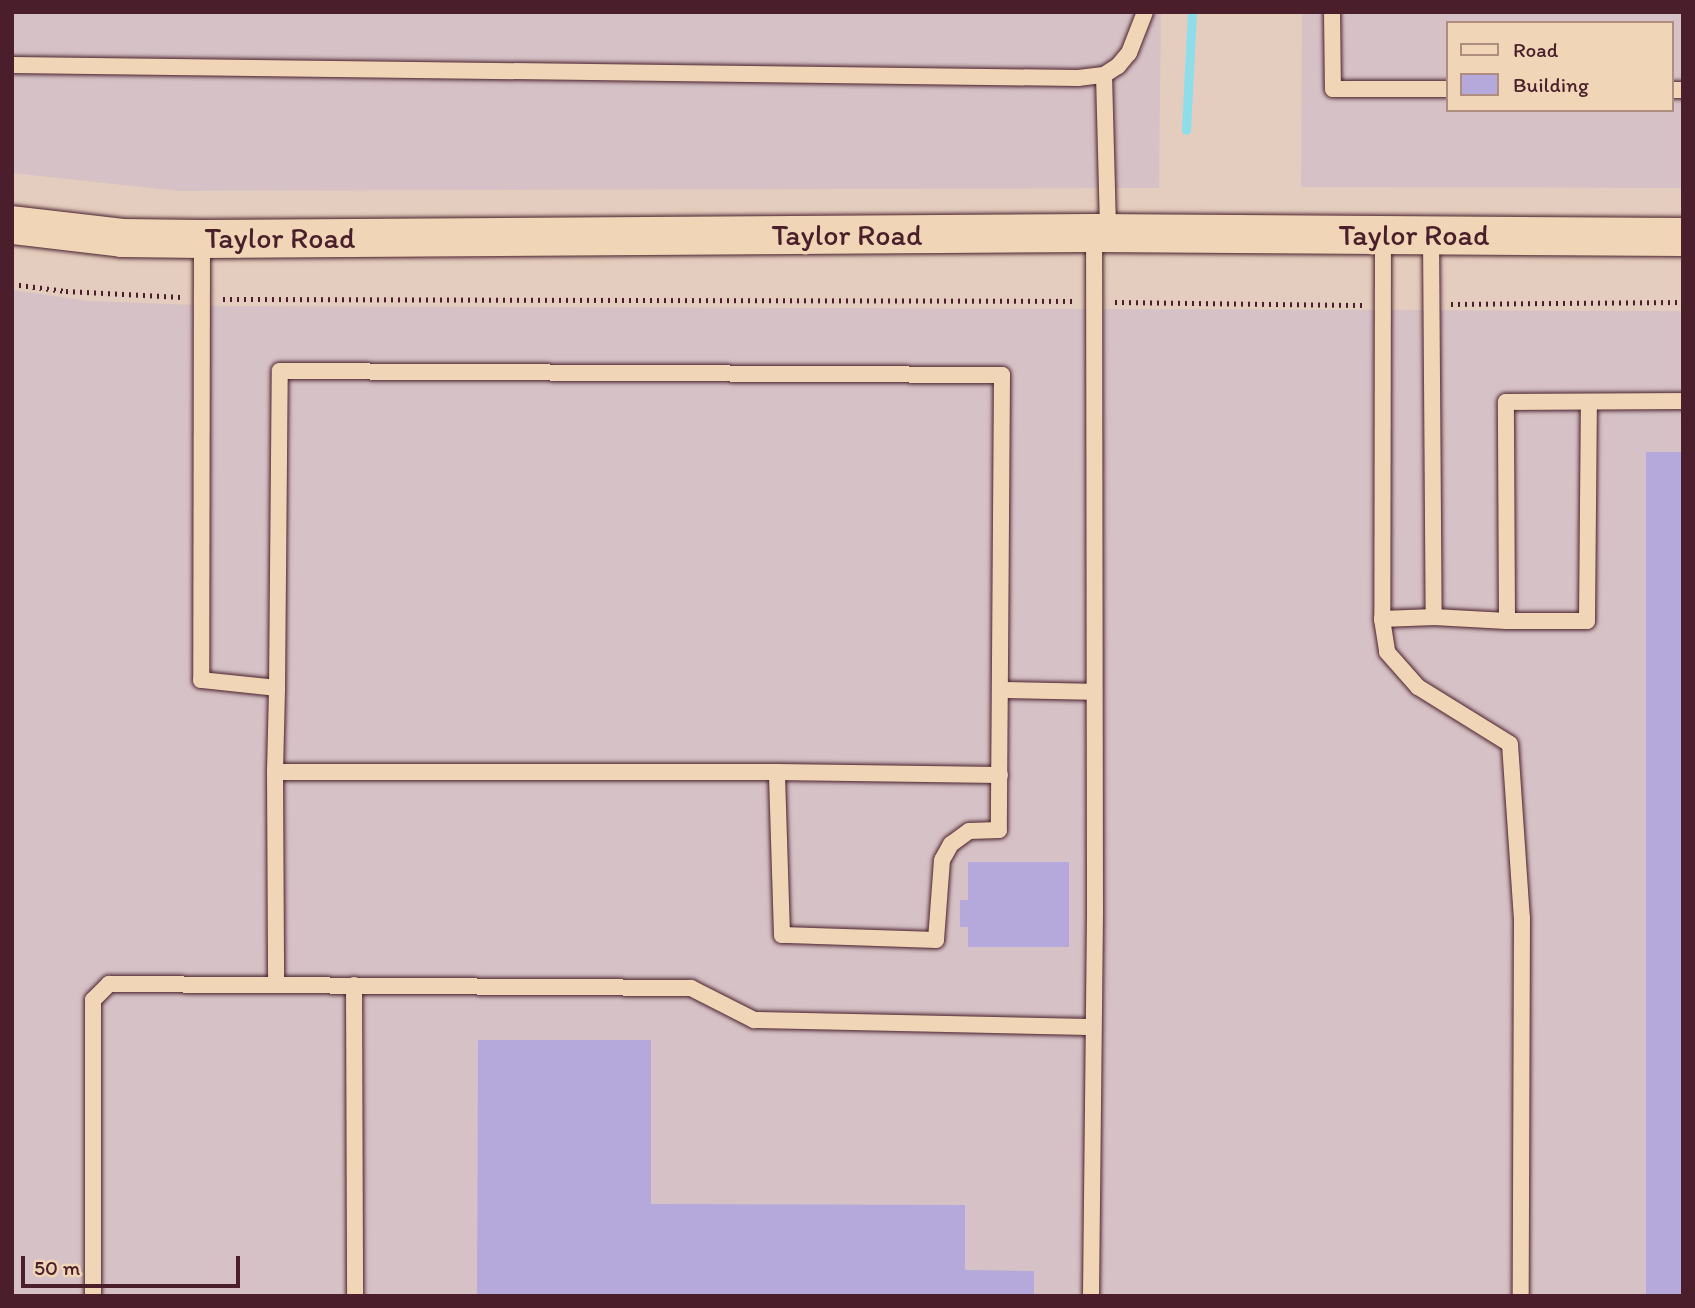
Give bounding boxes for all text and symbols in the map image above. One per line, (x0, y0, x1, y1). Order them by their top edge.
legend (1446, 21, 1674, 112)
text: Road (1513, 37, 1558, 62)
text: Building (1513, 72, 1589, 97)
street label: Taylor Road (772, 217, 922, 253)
street label: Taylor Road (1339, 217, 1489, 253)
street label: Taylor Road (205, 220, 355, 256)
scale bar (24, 1242, 243, 1286)
text: 50 m (34, 1255, 80, 1280)

